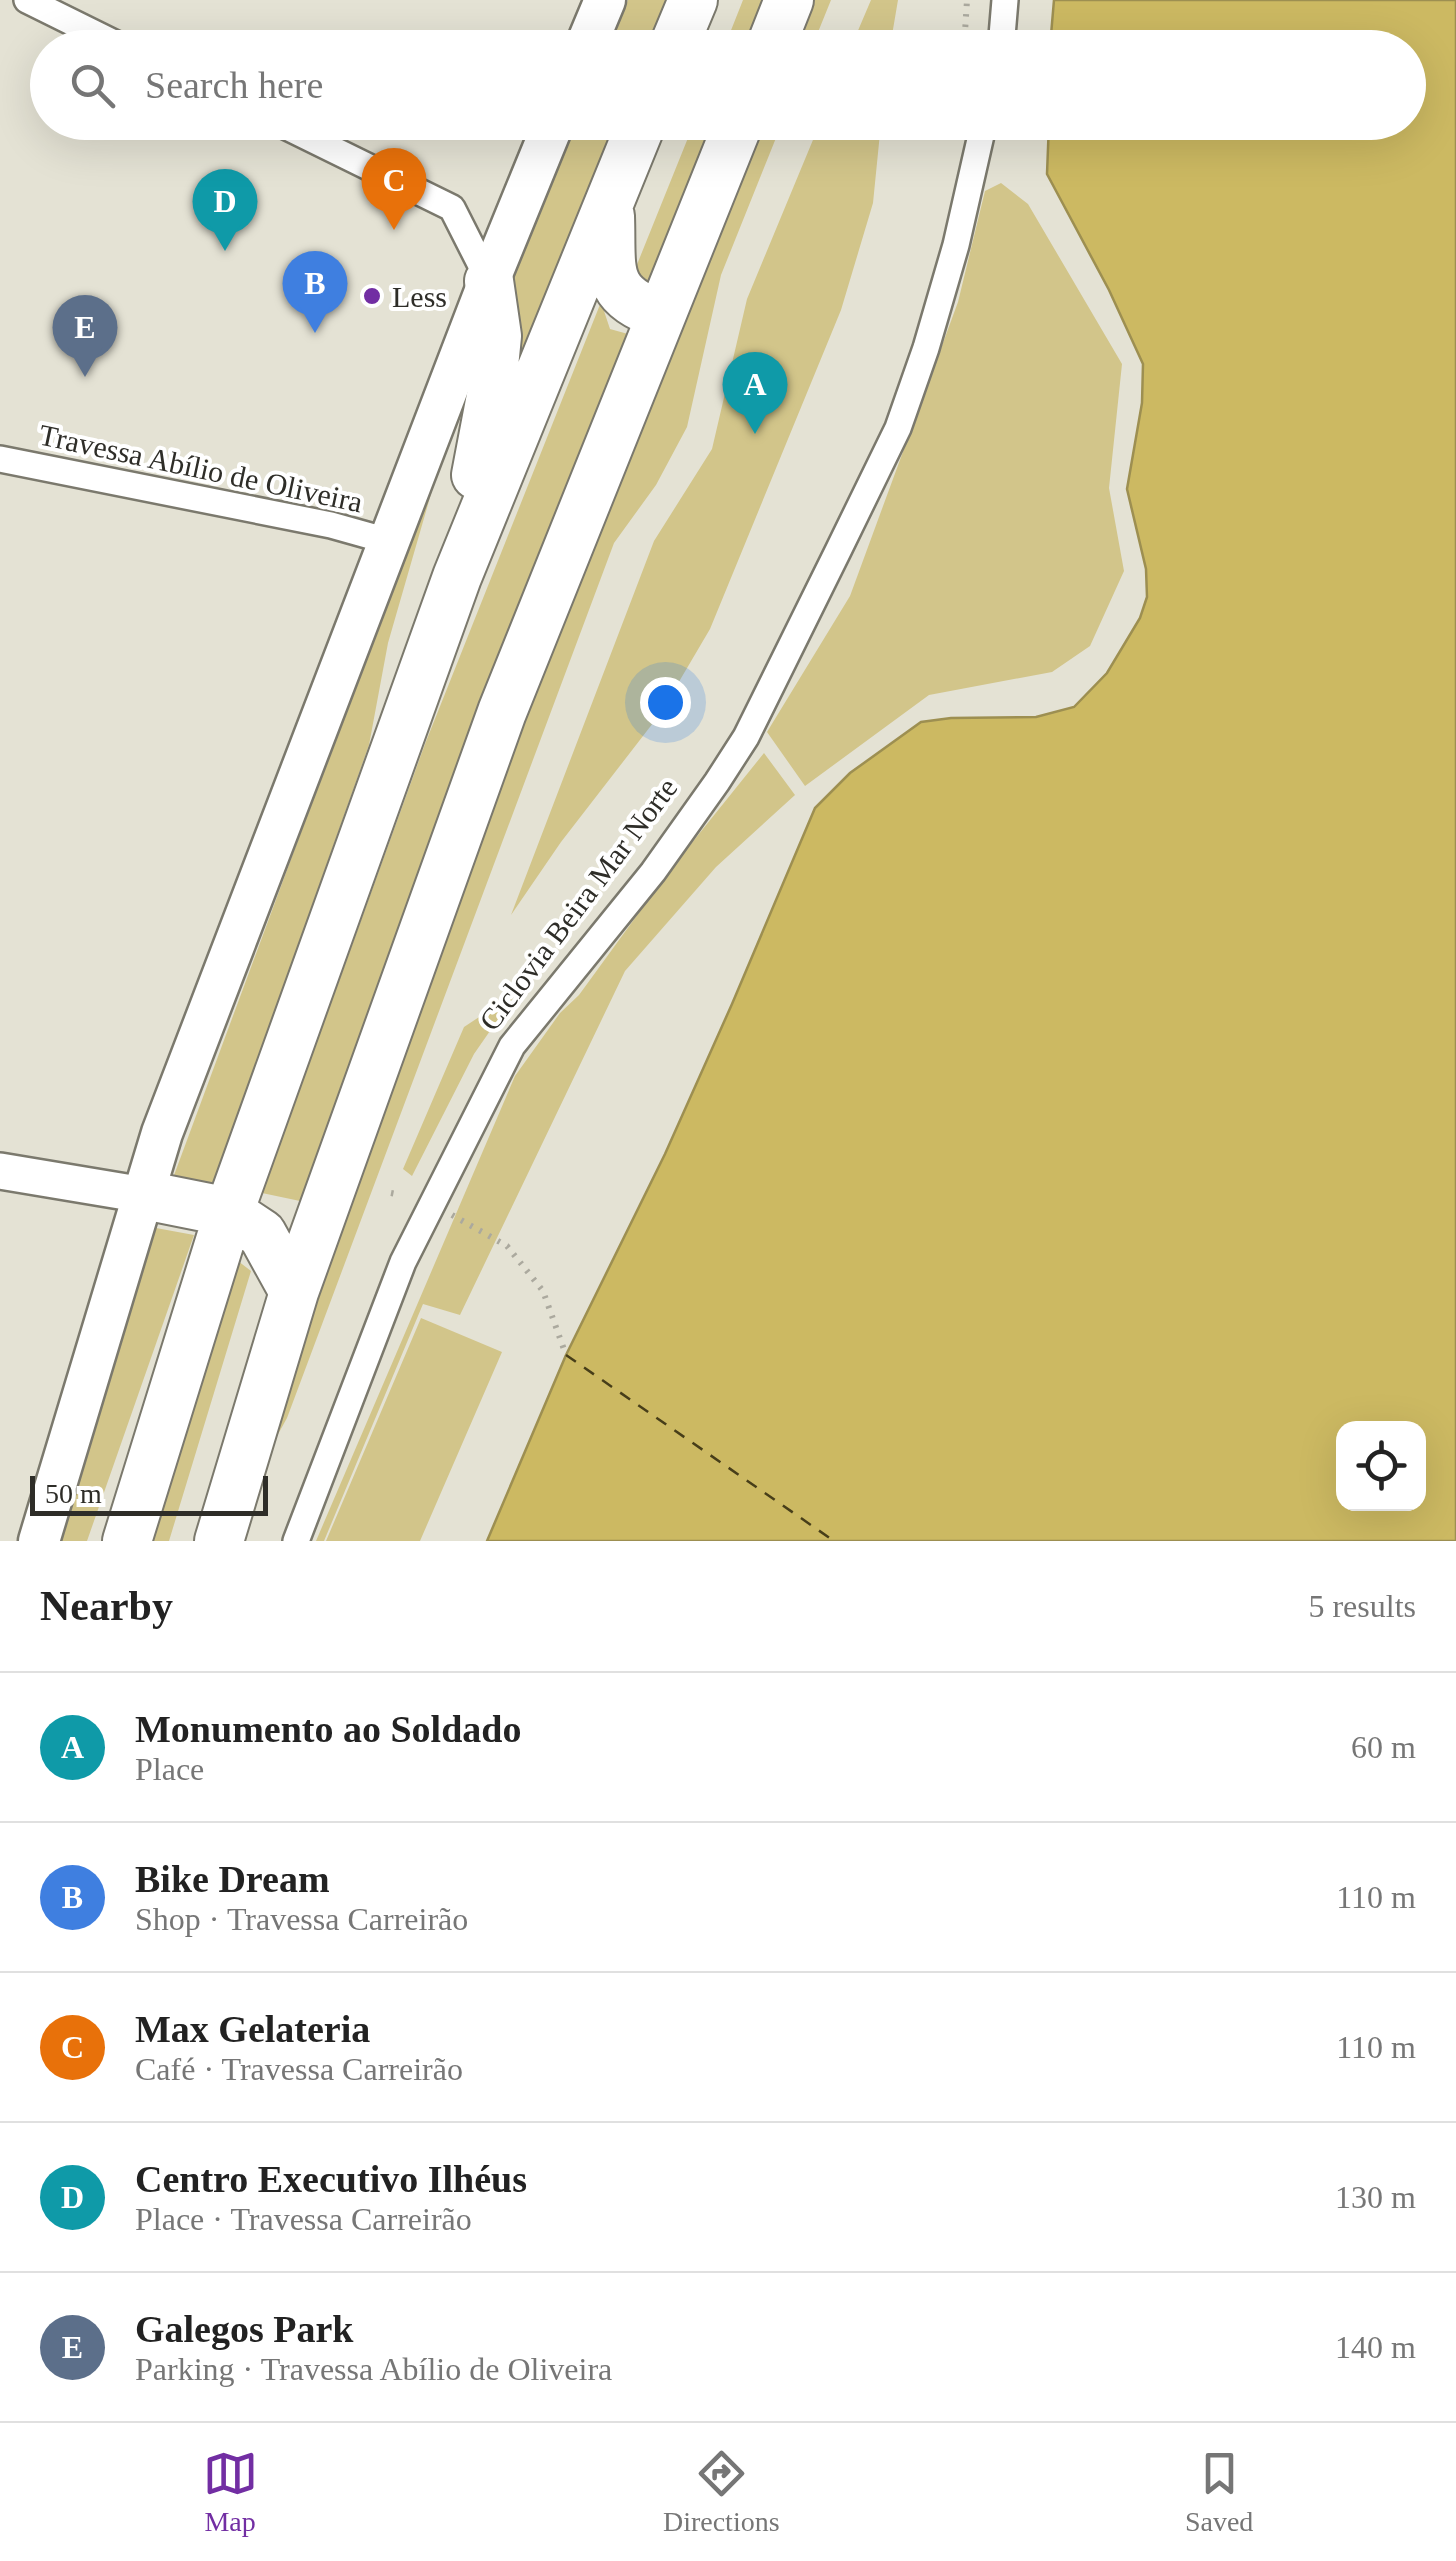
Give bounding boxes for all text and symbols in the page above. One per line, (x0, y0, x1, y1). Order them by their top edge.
search box (30, 30, 1426, 140)
icon: search (65, 58, 120, 113)
text: Search here (145, 64, 323, 106)
pin: C (362, 148, 426, 230)
pin: D (192, 168, 258, 251)
pin: B (282, 250, 348, 333)
place label: Less (392, 280, 447, 313)
marker: Less (361, 285, 383, 307)
pin: E (52, 294, 118, 377)
pin: A (722, 352, 788, 434)
street label: Travessa Abílio de Oliveira (36, 418, 366, 518)
your location (640, 677, 691, 728)
street label: Ciclovia Beira Mar Norte (472, 771, 684, 1037)
map controls (1336, 1421, 1426, 1511)
button: locate (1336, 1421, 1426, 1511)
scale bar (30, 1471, 268, 1516)
text: 50 m (45, 1478, 102, 1509)
text: Nearby (40, 1583, 173, 1629)
text: 5 results (1308, 1588, 1416, 1624)
text: Monumento ao Soldado (135, 1708, 521, 1750)
text: A (61, 1729, 84, 1765)
text: 60 m (1351, 1729, 1416, 1765)
text: Place (135, 1751, 204, 1787)
text: Bike Dream (135, 1858, 330, 1900)
text: B (62, 1879, 83, 1915)
text: 110 m (1336, 1879, 1416, 1915)
text: Shop · Travessa Carreirão (135, 1901, 468, 1937)
text: Max Gelateria (135, 2008, 370, 2050)
text: C (61, 2029, 84, 2065)
text: 110 m (1336, 2029, 1416, 2065)
text: Café · Travessa Carreirão (135, 2051, 463, 2087)
text: Centro Executivo Ilhéus (135, 2158, 527, 2200)
text: D (61, 2179, 84, 2215)
text: 130 m (1335, 2179, 1416, 2215)
text: Place · Travessa Carreirão (135, 2201, 472, 2237)
text: Galegos Park (135, 2308, 353, 2350)
text: E (62, 2329, 83, 2365)
text: 140 m (1335, 2329, 1416, 2365)
text: Parking · Travessa Abílio de Oliveira (135, 2351, 612, 2387)
tab: Map (203, 2446, 258, 2538)
tab: Directions (663, 2446, 780, 2538)
tab: Saved (1185, 2446, 1253, 2538)

